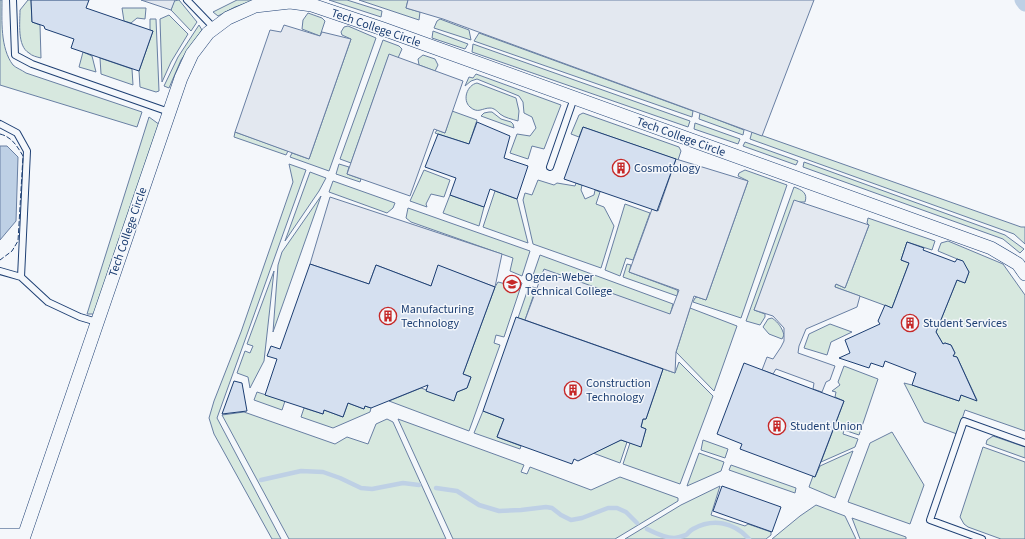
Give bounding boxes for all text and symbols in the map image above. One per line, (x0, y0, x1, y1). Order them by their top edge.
street label: Tech College Circle (329, 5, 423, 51)
street label: Tech College Circle (634, 113, 728, 161)
building icon: Cosmotology (611, 158, 631, 178)
place label: Cosmotology (634, 160, 701, 177)
street label: Tech College Circle (105, 185, 151, 279)
place label: Ogden-Weber Technical College (525, 269, 612, 300)
school or university icon: Ogden-Weber Technical College (502, 274, 522, 294)
place label: Manufacturing Technology (401, 301, 474, 332)
building icon: Manufacturing Technology (378, 306, 398, 326)
building icon: Student Services (900, 313, 920, 333)
place label: Student Services (923, 315, 1007, 332)
place label: Construction Technology (586, 375, 651, 406)
building icon: Construction Technology (563, 380, 583, 400)
building icon: Student Union (767, 416, 787, 436)
place label: Student Union (790, 418, 863, 435)

